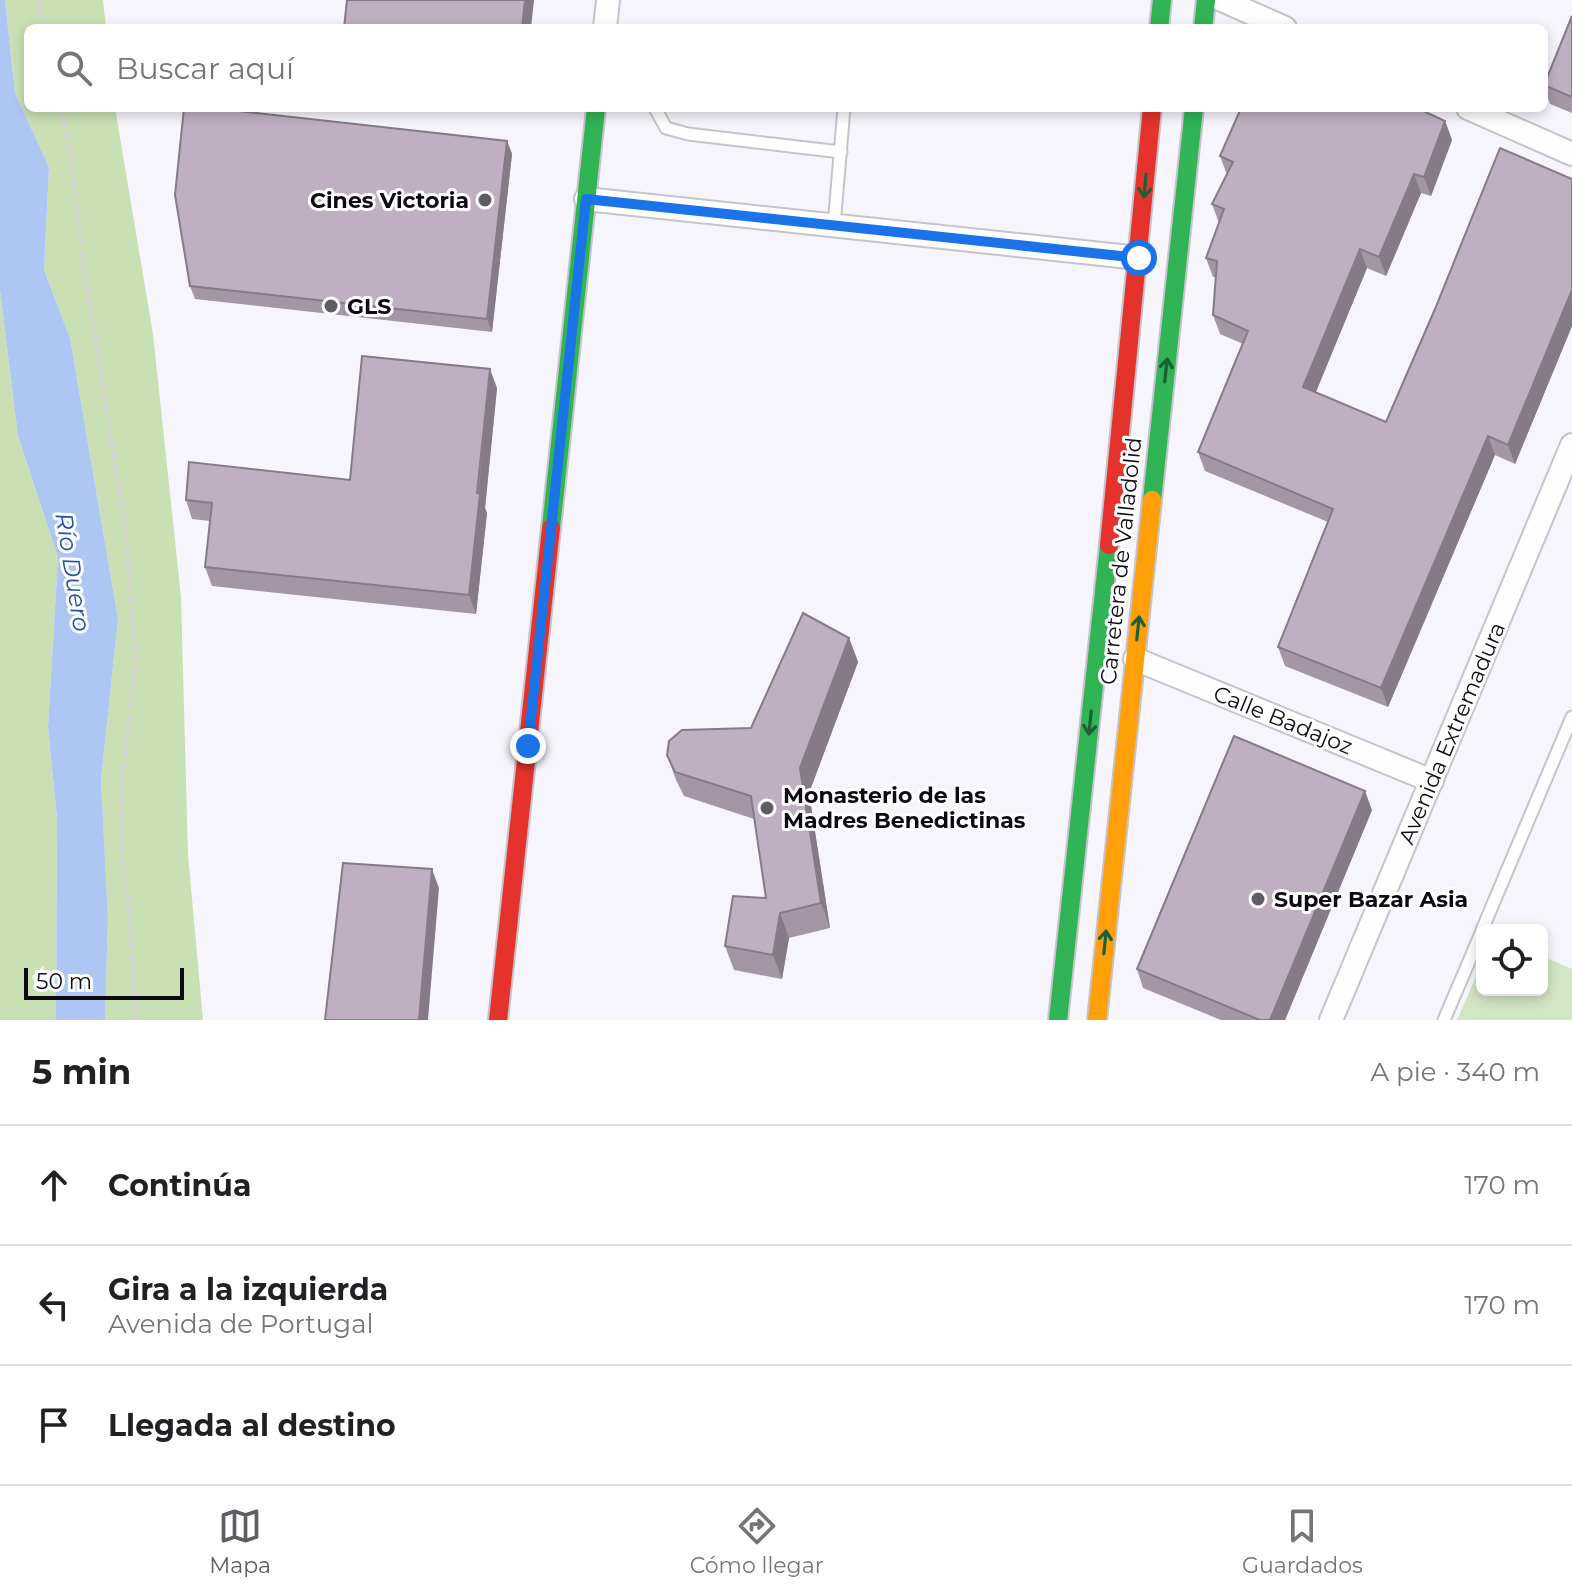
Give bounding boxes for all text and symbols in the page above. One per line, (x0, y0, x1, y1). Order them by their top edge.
search box (24, 24, 1548, 112)
icon: search (52, 46, 96, 90)
text: Buscar aquí (116, 50, 294, 87)
one-way arrow (1138, 172, 1153, 199)
place label: Cines Victoria (310, 187, 469, 214)
marker: Cines Victoria (476, 191, 494, 209)
route start (1121, 240, 1157, 276)
place label: GLS (347, 293, 391, 320)
marker: GLS (322, 297, 340, 315)
one-way arrow (1158, 357, 1173, 384)
street label: Carretera de Valladolid (1095, 436, 1147, 686)
water label: Río Duero (49, 510, 97, 634)
one-way arrow (1131, 615, 1146, 642)
street label: Avenida Extremadura (1393, 618, 1511, 848)
street label: Calle Badajoz (1209, 680, 1357, 760)
one-way arrow (1082, 709, 1097, 736)
route end (510, 728, 546, 764)
place label: Monasterio de las Madres Benedictinas (783, 782, 1026, 834)
marker: Monasterio de las Madres Benedictinas (758, 799, 776, 817)
place label: Super Bazar Asia (1274, 886, 1468, 913)
marker: Super Bazar Asia (1249, 890, 1267, 908)
map controls (1476, 924, 1548, 996)
button: locate (1476, 924, 1548, 996)
one-way arrow (1098, 930, 1113, 956)
scale bar (24, 964, 184, 1000)
text: 50 m (36, 968, 92, 995)
text: 5 min (32, 1051, 131, 1093)
text: A pie · 340 m (1371, 1056, 1540, 1088)
icon: ahead (32, 1163, 76, 1207)
text: Continúa (108, 1167, 251, 1204)
text: 170 m (1464, 1169, 1540, 1201)
text: Gira a la izquierda (108, 1271, 388, 1308)
icon: left (32, 1283, 76, 1327)
text: 170 m (1464, 1289, 1540, 1321)
text: Avenida de Portugal (108, 1308, 374, 1340)
icon: arrive (32, 1403, 76, 1447)
text: Llegada al destino (108, 1407, 396, 1444)
tab: Mapa (209, 1504, 271, 1579)
tab: Cómo llegar (690, 1504, 823, 1579)
tab: Guardados (1242, 1504, 1363, 1579)

